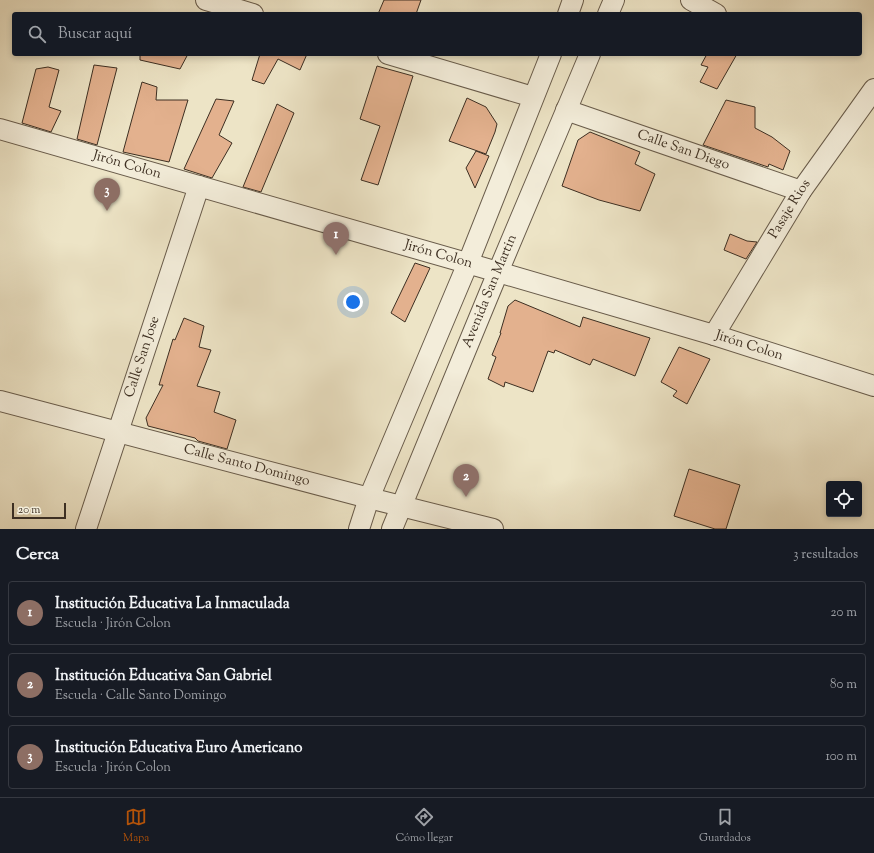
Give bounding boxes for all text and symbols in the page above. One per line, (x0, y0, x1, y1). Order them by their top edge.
search box (12, 12, 862, 56)
icon: search (26, 23, 48, 45)
text: Buscar aquí (58, 24, 132, 45)
street label: Calle San Diego (634, 125, 733, 176)
street label: Jirón Colon (89, 146, 163, 185)
street label: Pasaje Rios (764, 175, 816, 243)
pin: 3 (94, 178, 120, 211)
pin: 1 (323, 222, 349, 255)
street label: Avenida San Martin (458, 232, 523, 351)
street label: Jirón Colon (401, 235, 475, 274)
your location (343, 292, 363, 312)
street label: Calle San Jose (120, 314, 165, 400)
street label: Jirón Colon (712, 326, 786, 366)
street label: Calle Santo Domingo (181, 440, 312, 492)
pin: 2 (453, 464, 479, 497)
map controls (826, 481, 862, 517)
button: locate (826, 481, 862, 517)
scale bar (12, 501, 66, 520)
text: 20 m (18, 502, 40, 518)
text: Cerca (16, 543, 59, 567)
text: 3 resultados (793, 546, 858, 564)
text: Institución Educativa La Inmaculada (55, 594, 290, 615)
text: 1 (28, 604, 32, 622)
text: 20 m (831, 604, 857, 622)
text: Escuela · Jirón Colon (55, 615, 171, 633)
text: Institución Educativa San Gabriel (55, 666, 272, 687)
text: 2 (27, 676, 33, 694)
text: 80 m (830, 676, 857, 694)
text: Escuela · Calle Santo Domingo (55, 687, 226, 705)
text: Institución Educativa Euro Americano (55, 738, 302, 759)
text: 3 (27, 748, 33, 766)
text: 100 m (825, 748, 857, 766)
text: Escuela · Jirón Colon (55, 759, 171, 777)
tab: Mapa (123, 806, 149, 846)
tab: Cómo llegar (395, 806, 453, 846)
tab: Guardados (699, 806, 751, 846)

